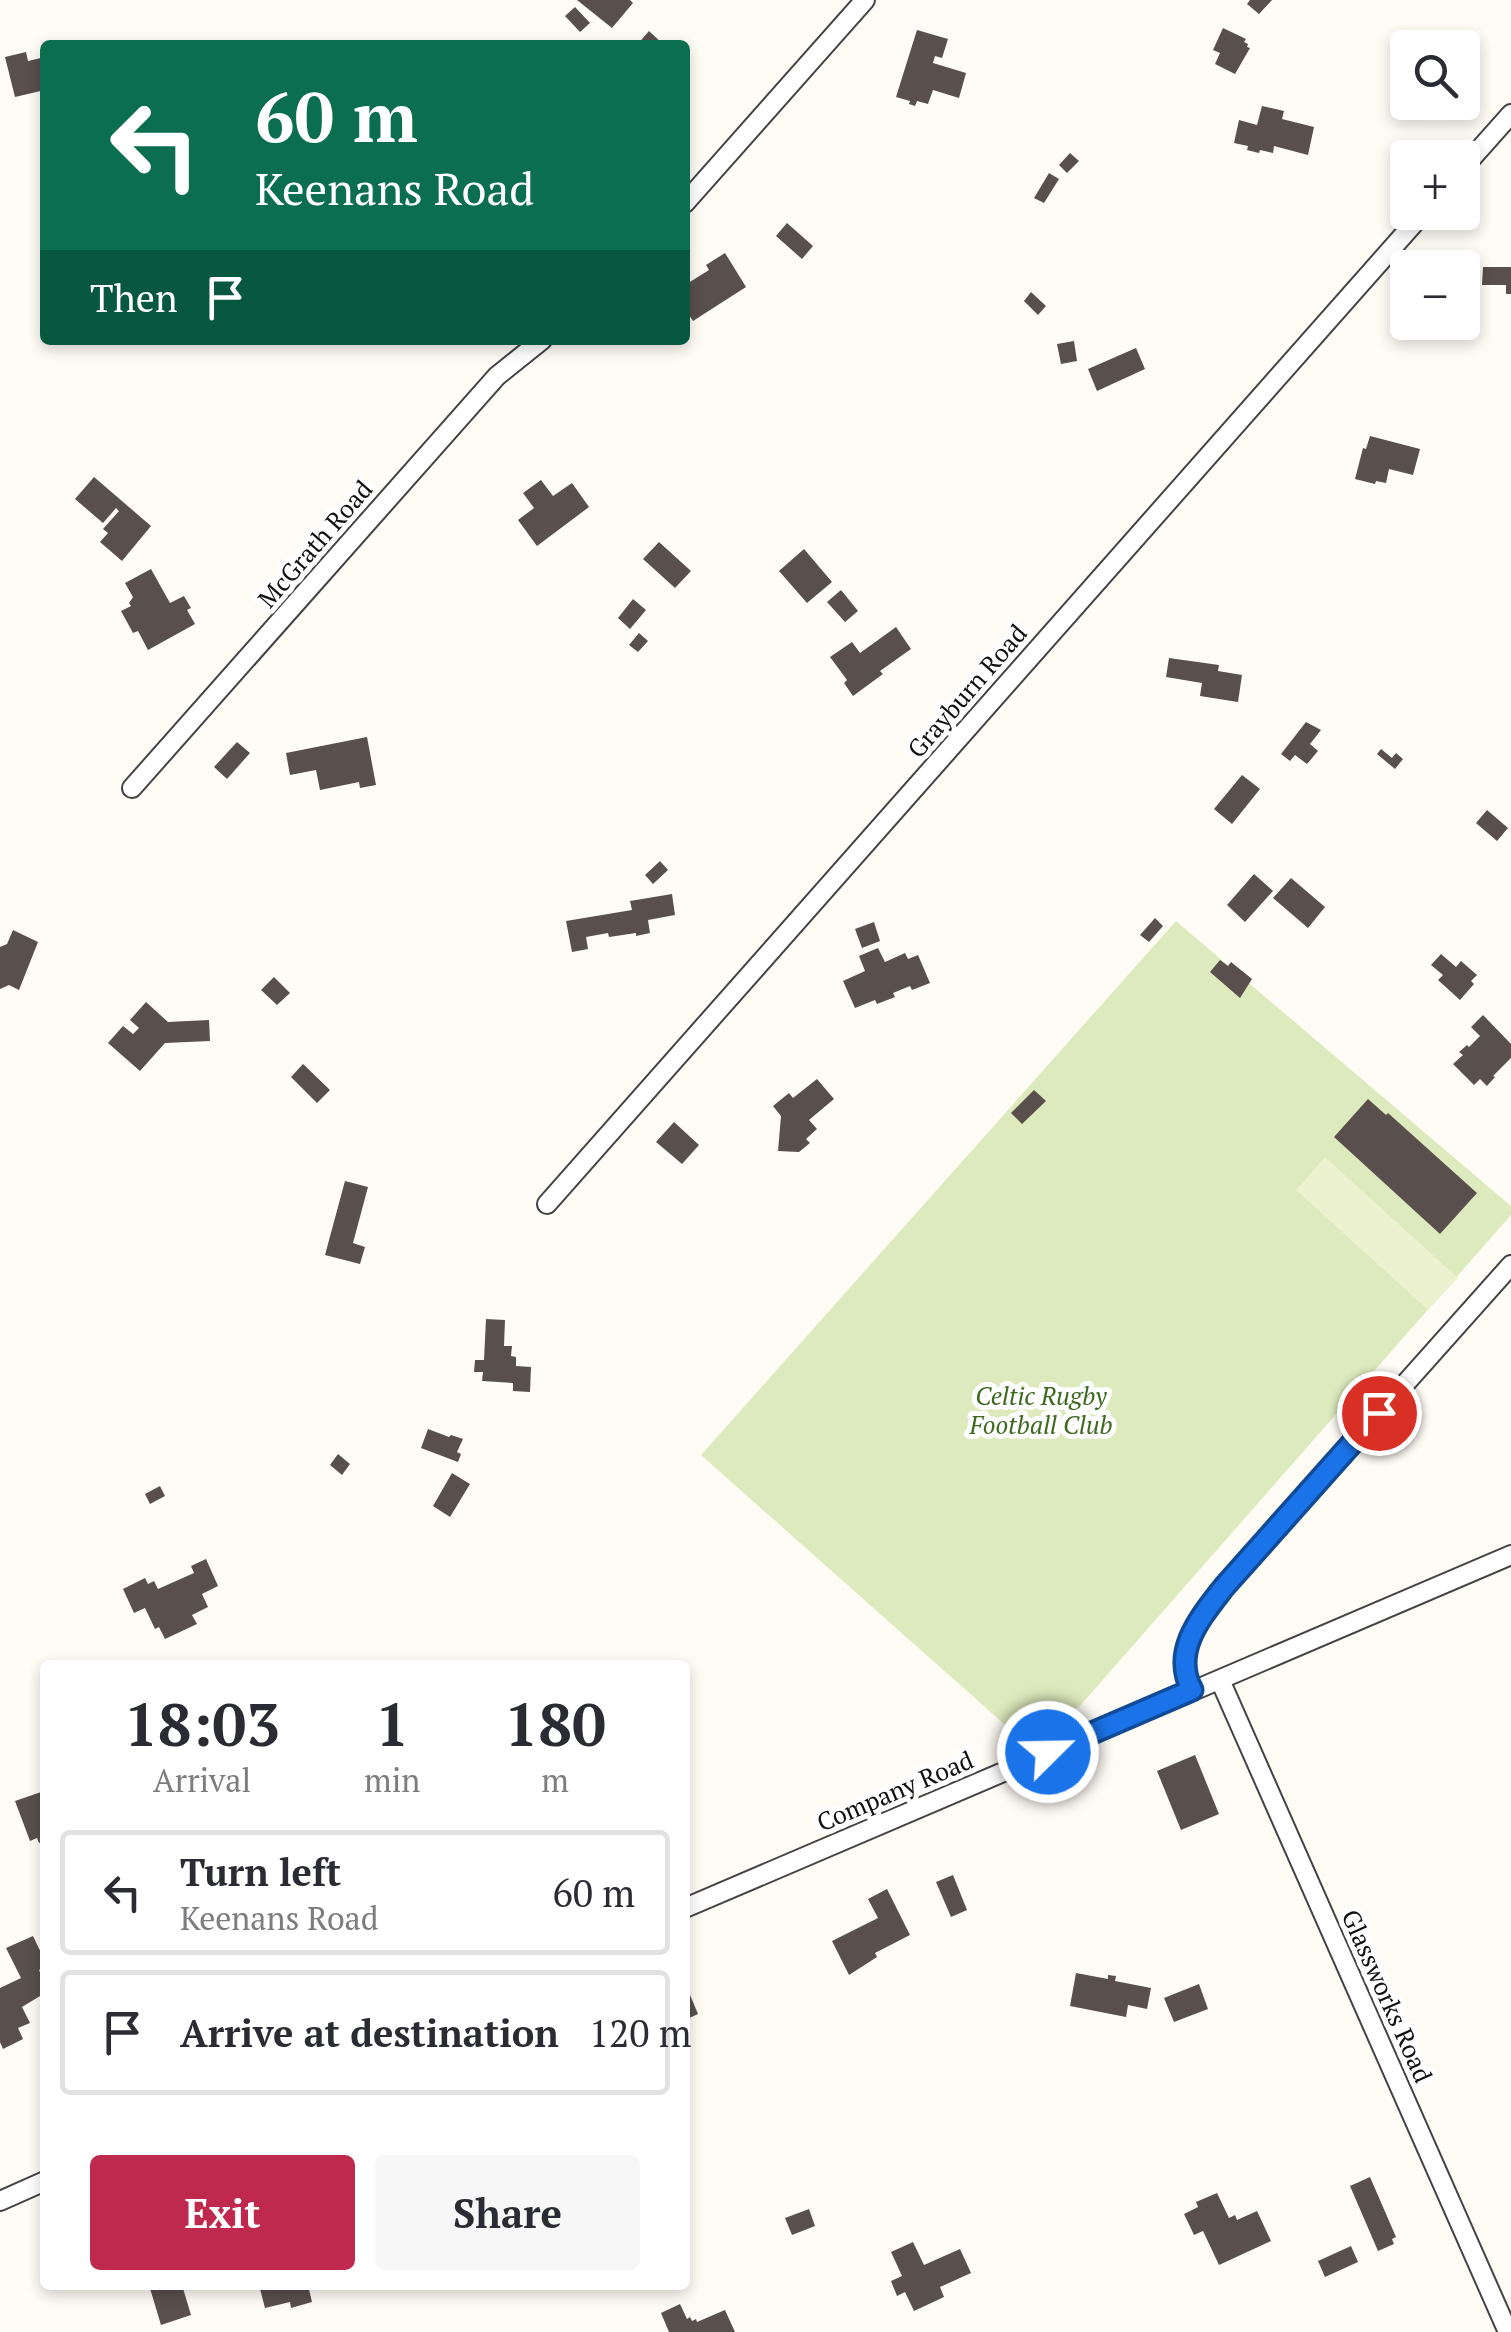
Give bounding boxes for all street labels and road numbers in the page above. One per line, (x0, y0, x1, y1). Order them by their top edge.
street label: McGrath Road (250, 473, 379, 614)
street label: Grayburn Road (900, 617, 1034, 764)
street label: Company Road (811, 1743, 978, 1838)
street label: Glassworks Road (1335, 1904, 1440, 2088)

